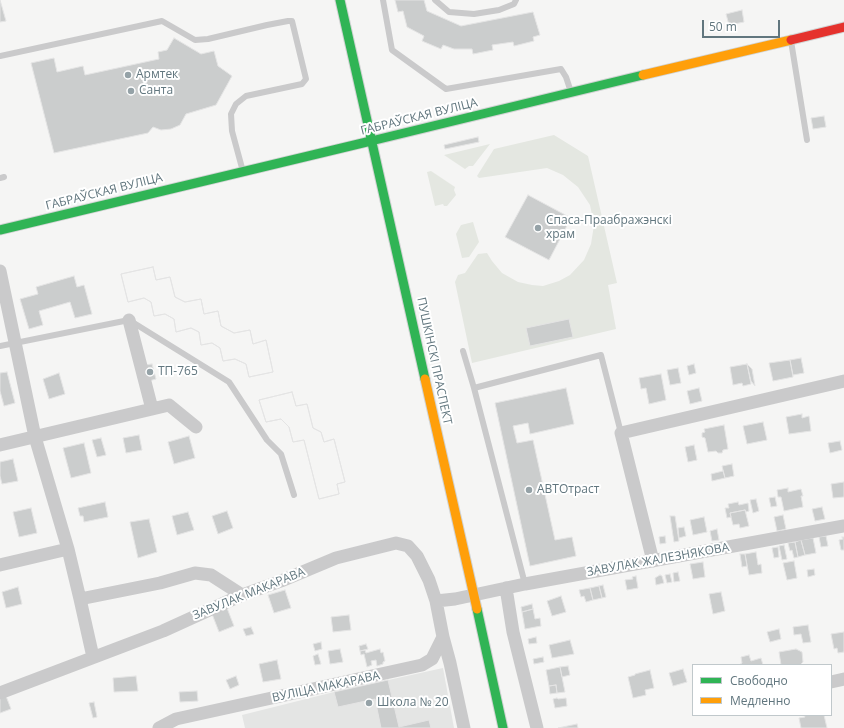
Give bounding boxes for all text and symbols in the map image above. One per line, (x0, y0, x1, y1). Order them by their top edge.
scale bar (704, 12, 782, 38)
text: 50 m (709, 18, 737, 35)
place label: Армтек (136, 68, 178, 82)
marker: Армтек (123, 70, 133, 80)
place label: Санта (139, 84, 173, 98)
marker: Санта (126, 86, 136, 96)
street label: ГАБРАЎСКАЯ ВУЛІЦА (359, 96, 479, 138)
street label: ГАБРАЎСКАЯ ВУЛІЦА (44, 171, 164, 213)
place label: Спаса-Праабражэнскі храм (546, 214, 672, 242)
marker: Спаса-Праабражэнскі храм (533, 223, 543, 233)
street label: ПУШКІНСКІ ПРАСПЕКТ (413, 296, 455, 426)
place label: ТП-765 (158, 365, 198, 379)
marker: ТП-765 (145, 367, 155, 377)
place label: АВТОтраст (537, 483, 599, 497)
marker: АВТОтраст (524, 485, 534, 495)
street label: ЗАВУЛАК ЖАЛЕЗНЯКОВА (586, 540, 730, 580)
street label: ЗАВУЛАК МАКАРАВА (191, 565, 307, 623)
legend (692, 664, 832, 716)
street label: ВУЛІЦА МАКАРАВА (271, 669, 381, 705)
text: Свободно (730, 672, 788, 689)
text: Медленно (730, 692, 790, 709)
place label: Школа № 20 (377, 696, 449, 710)
marker: Школа № 20 (364, 698, 374, 708)

